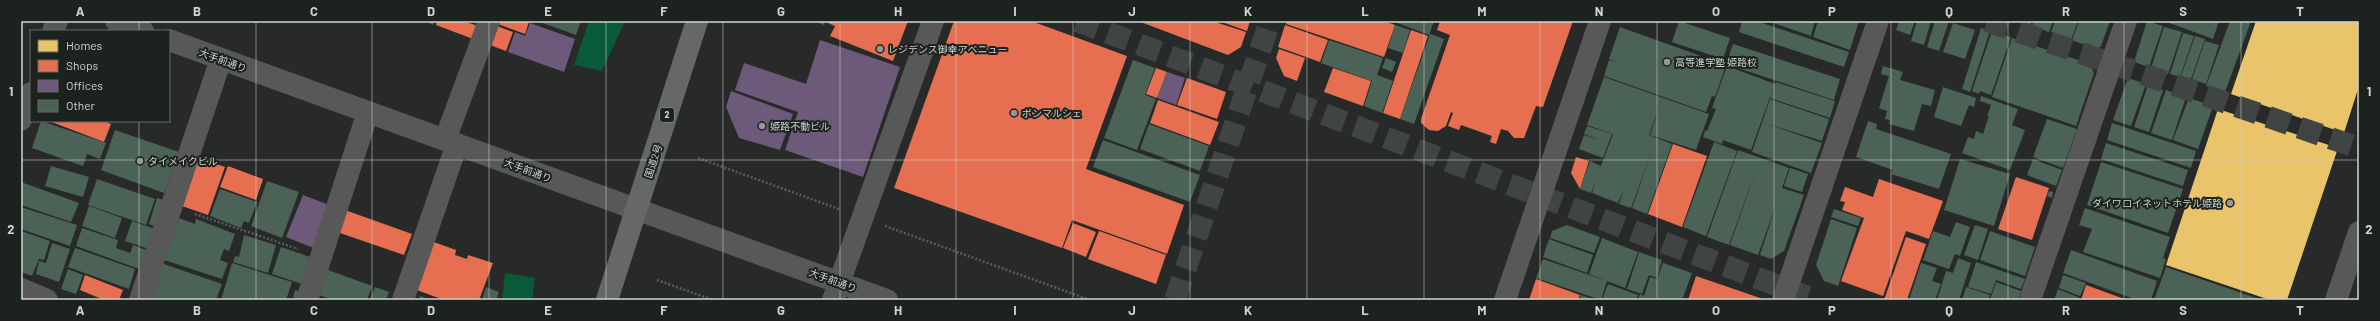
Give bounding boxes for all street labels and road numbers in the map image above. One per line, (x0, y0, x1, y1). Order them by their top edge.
street label: 大手前通り (197, 46, 249, 74)
road number: 2 (660, 108, 674, 122)
street label: 国道2号 (642, 142, 664, 180)
street label: 大手前通り (502, 156, 554, 184)
street label: 大手前通り (807, 266, 859, 294)

